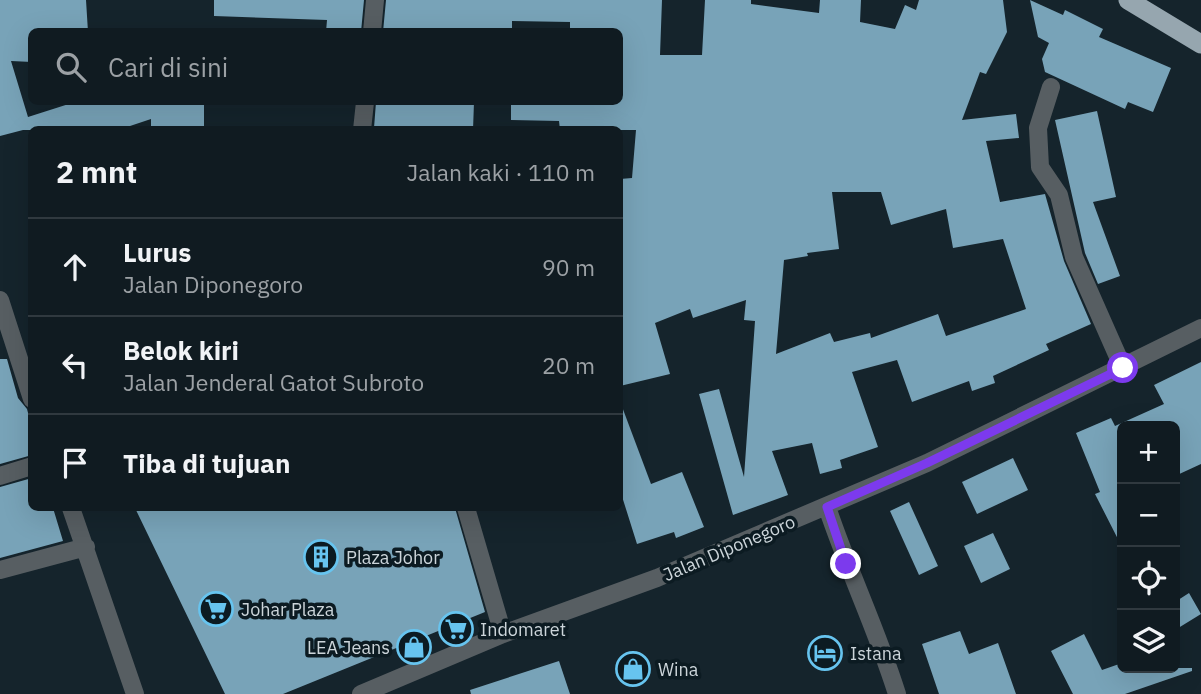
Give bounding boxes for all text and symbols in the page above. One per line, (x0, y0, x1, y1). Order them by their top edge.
search box (28, 28, 623, 105)
icon: search (52, 48, 90, 86)
text: Cari di sini (108, 50, 228, 84)
text: 2 mnt (56, 152, 137, 191)
text: Jalan kaki · 110 m (407, 157, 595, 187)
text: Lurus (123, 235, 191, 269)
icon: ahead (56, 248, 94, 286)
text: 90 m (542, 252, 595, 282)
text: Jalan Diponegoro (123, 269, 303, 299)
text: Belok kiri (123, 333, 239, 367)
icon: left (56, 346, 94, 384)
text: 20 m (542, 350, 595, 380)
route start (1107, 352, 1138, 383)
text: Jalan Jenderal Gatot Subroto (123, 367, 424, 397)
map controls (1117, 421, 1180, 673)
button: + (1117, 421, 1180, 484)
icon: arrive (56, 444, 94, 482)
text: Tiba di tujuan (123, 446, 290, 480)
button: − (1117, 484, 1180, 547)
street label: Jalan Diponegoro (660, 510, 798, 586)
building icon: Plaza Johor (302, 538, 340, 576)
place label: Plaza Johor (346, 546, 440, 569)
button: locate (1117, 547, 1180, 610)
route end (830, 548, 861, 579)
supermarket icon: Johar Plaza (197, 590, 235, 628)
place label: Johar Plaza (241, 598, 335, 621)
supermarket icon: Indomaret (437, 610, 475, 648)
button: layers (1117, 610, 1180, 673)
place label: Indomaret (480, 618, 566, 641)
shop icon: LEA Jeans (395, 628, 433, 666)
hotel icon: Istana (806, 634, 844, 672)
place label: LEA Jeans (307, 636, 390, 659)
place label: Istana (850, 642, 902, 665)
shop icon: Wina (614, 650, 652, 688)
place label: Wina (658, 658, 699, 681)

